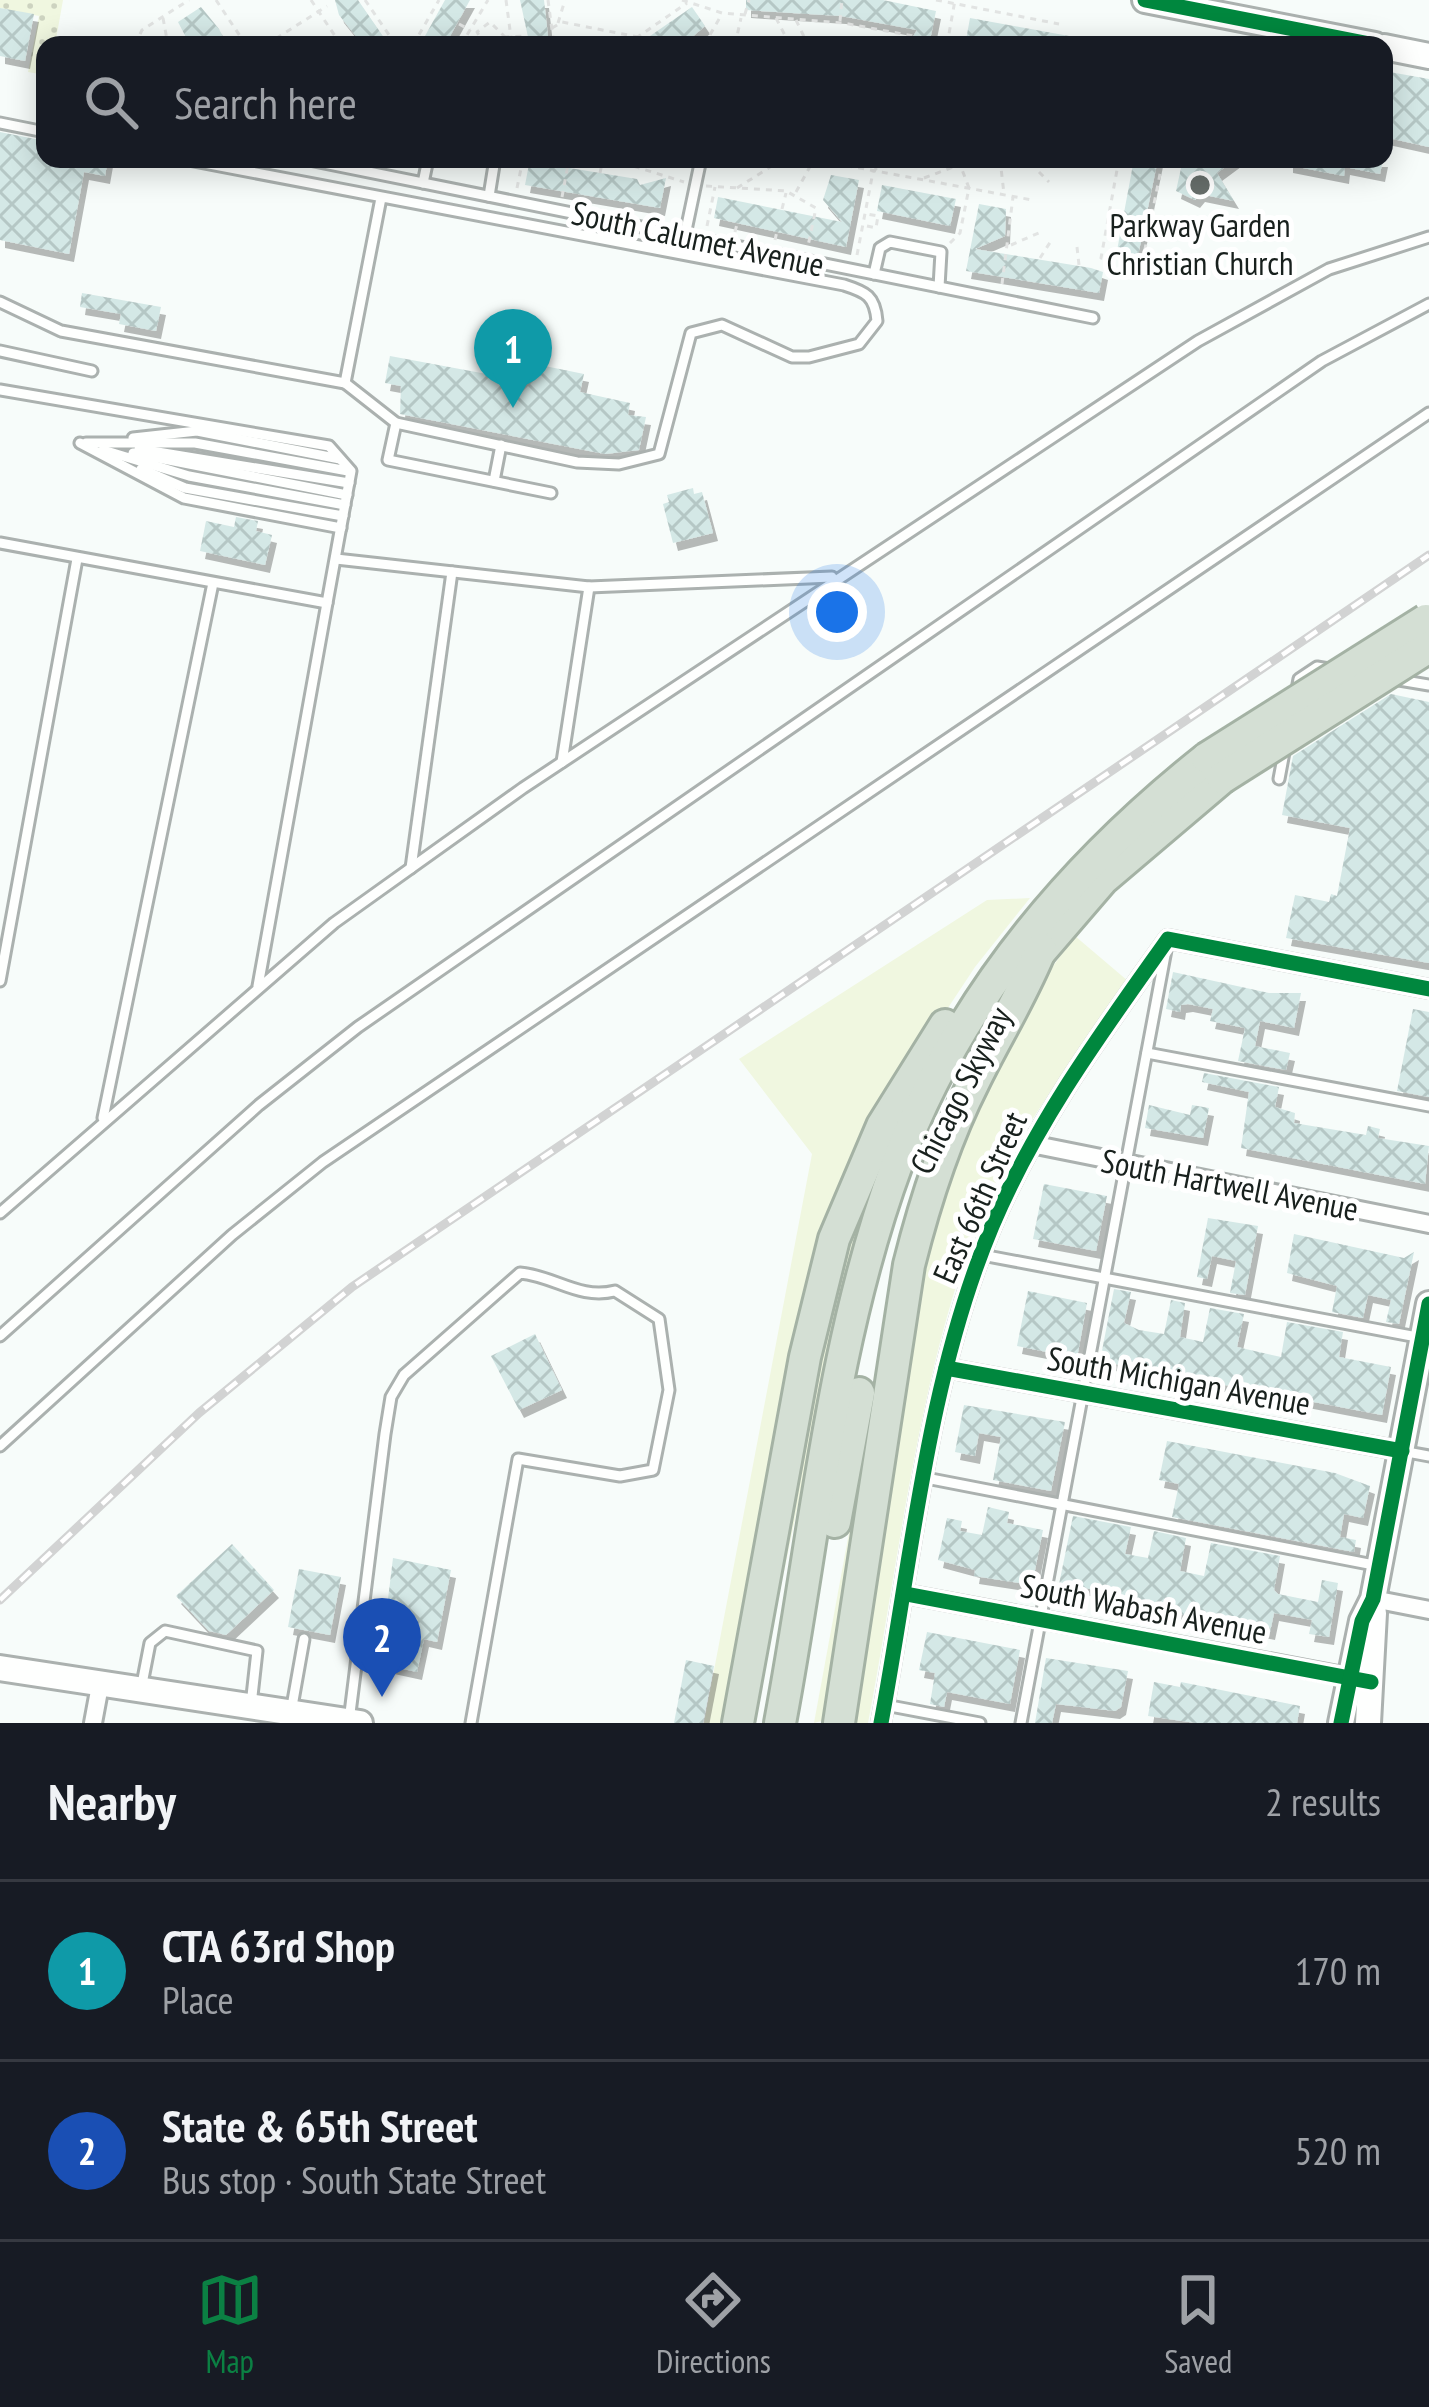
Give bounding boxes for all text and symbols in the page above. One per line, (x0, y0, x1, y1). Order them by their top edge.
search box (36, 36, 1393, 168)
icon: search (78, 69, 144, 135)
text: Search here (174, 73, 357, 131)
marker: Parkway Garden Christian Church (1187, 172, 1213, 198)
street label: South Calumet Avenue (568, 190, 828, 286)
place label: Parkway Garden Christian Church (1106, 203, 1294, 284)
pin: 1 (474, 309, 552, 408)
your location (807, 582, 867, 642)
street label: Chicago Skyway (900, 999, 1021, 1181)
street label: East 66th Street (922, 1105, 1036, 1289)
street label: South Hartwell Avenue (1098, 1138, 1362, 1230)
street label: South Michigan Avenue (1044, 1336, 1314, 1424)
street label: South Wabash Avenue (1017, 1563, 1271, 1653)
pin: 2 (343, 1598, 421, 1697)
text: Nearby (48, 1768, 176, 1834)
text: 2 results (1265, 1776, 1381, 1827)
text: CTA 63rd Shop (162, 1916, 395, 1974)
text: 1 (78, 1945, 96, 1996)
text: 170 m (1295, 1945, 1381, 1996)
text: Place (162, 1974, 234, 2025)
text: State & 65th Street (162, 2096, 478, 2154)
text: 2 (78, 2125, 96, 2176)
text: 520 m (1295, 2125, 1381, 2176)
text: Bus stop · South State Street (162, 2154, 546, 2205)
tab: Map (197, 2267, 263, 2382)
tab: Directions (656, 2267, 771, 2382)
tab: Saved (1164, 2267, 1232, 2382)

